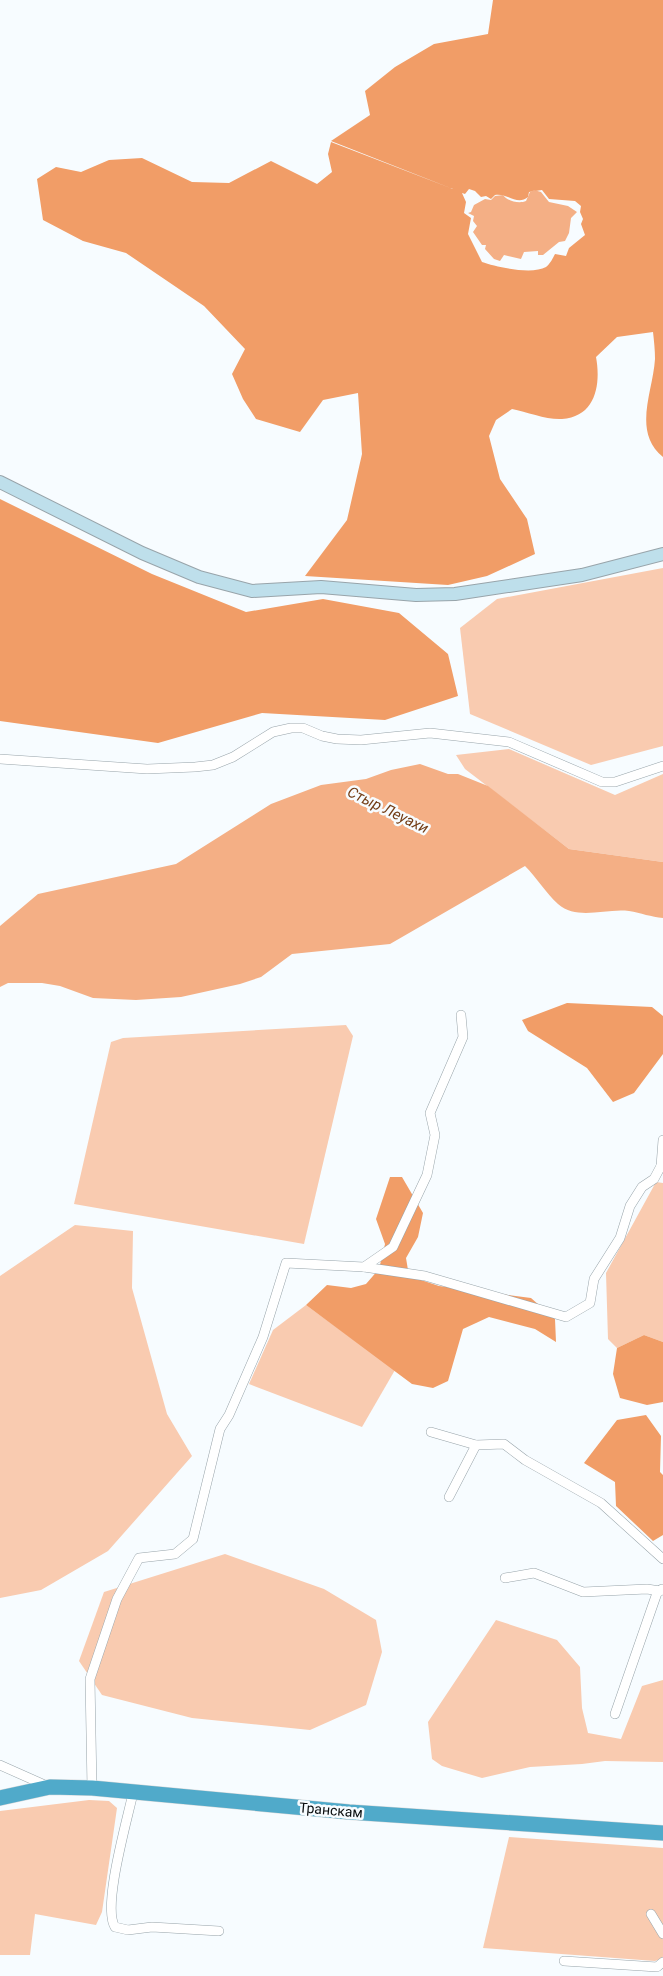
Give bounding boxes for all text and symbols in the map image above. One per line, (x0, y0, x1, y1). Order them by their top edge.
water label: Стыр Леуахи (345, 783, 431, 837)
street label: Транскам (298, 1799, 364, 1821)

